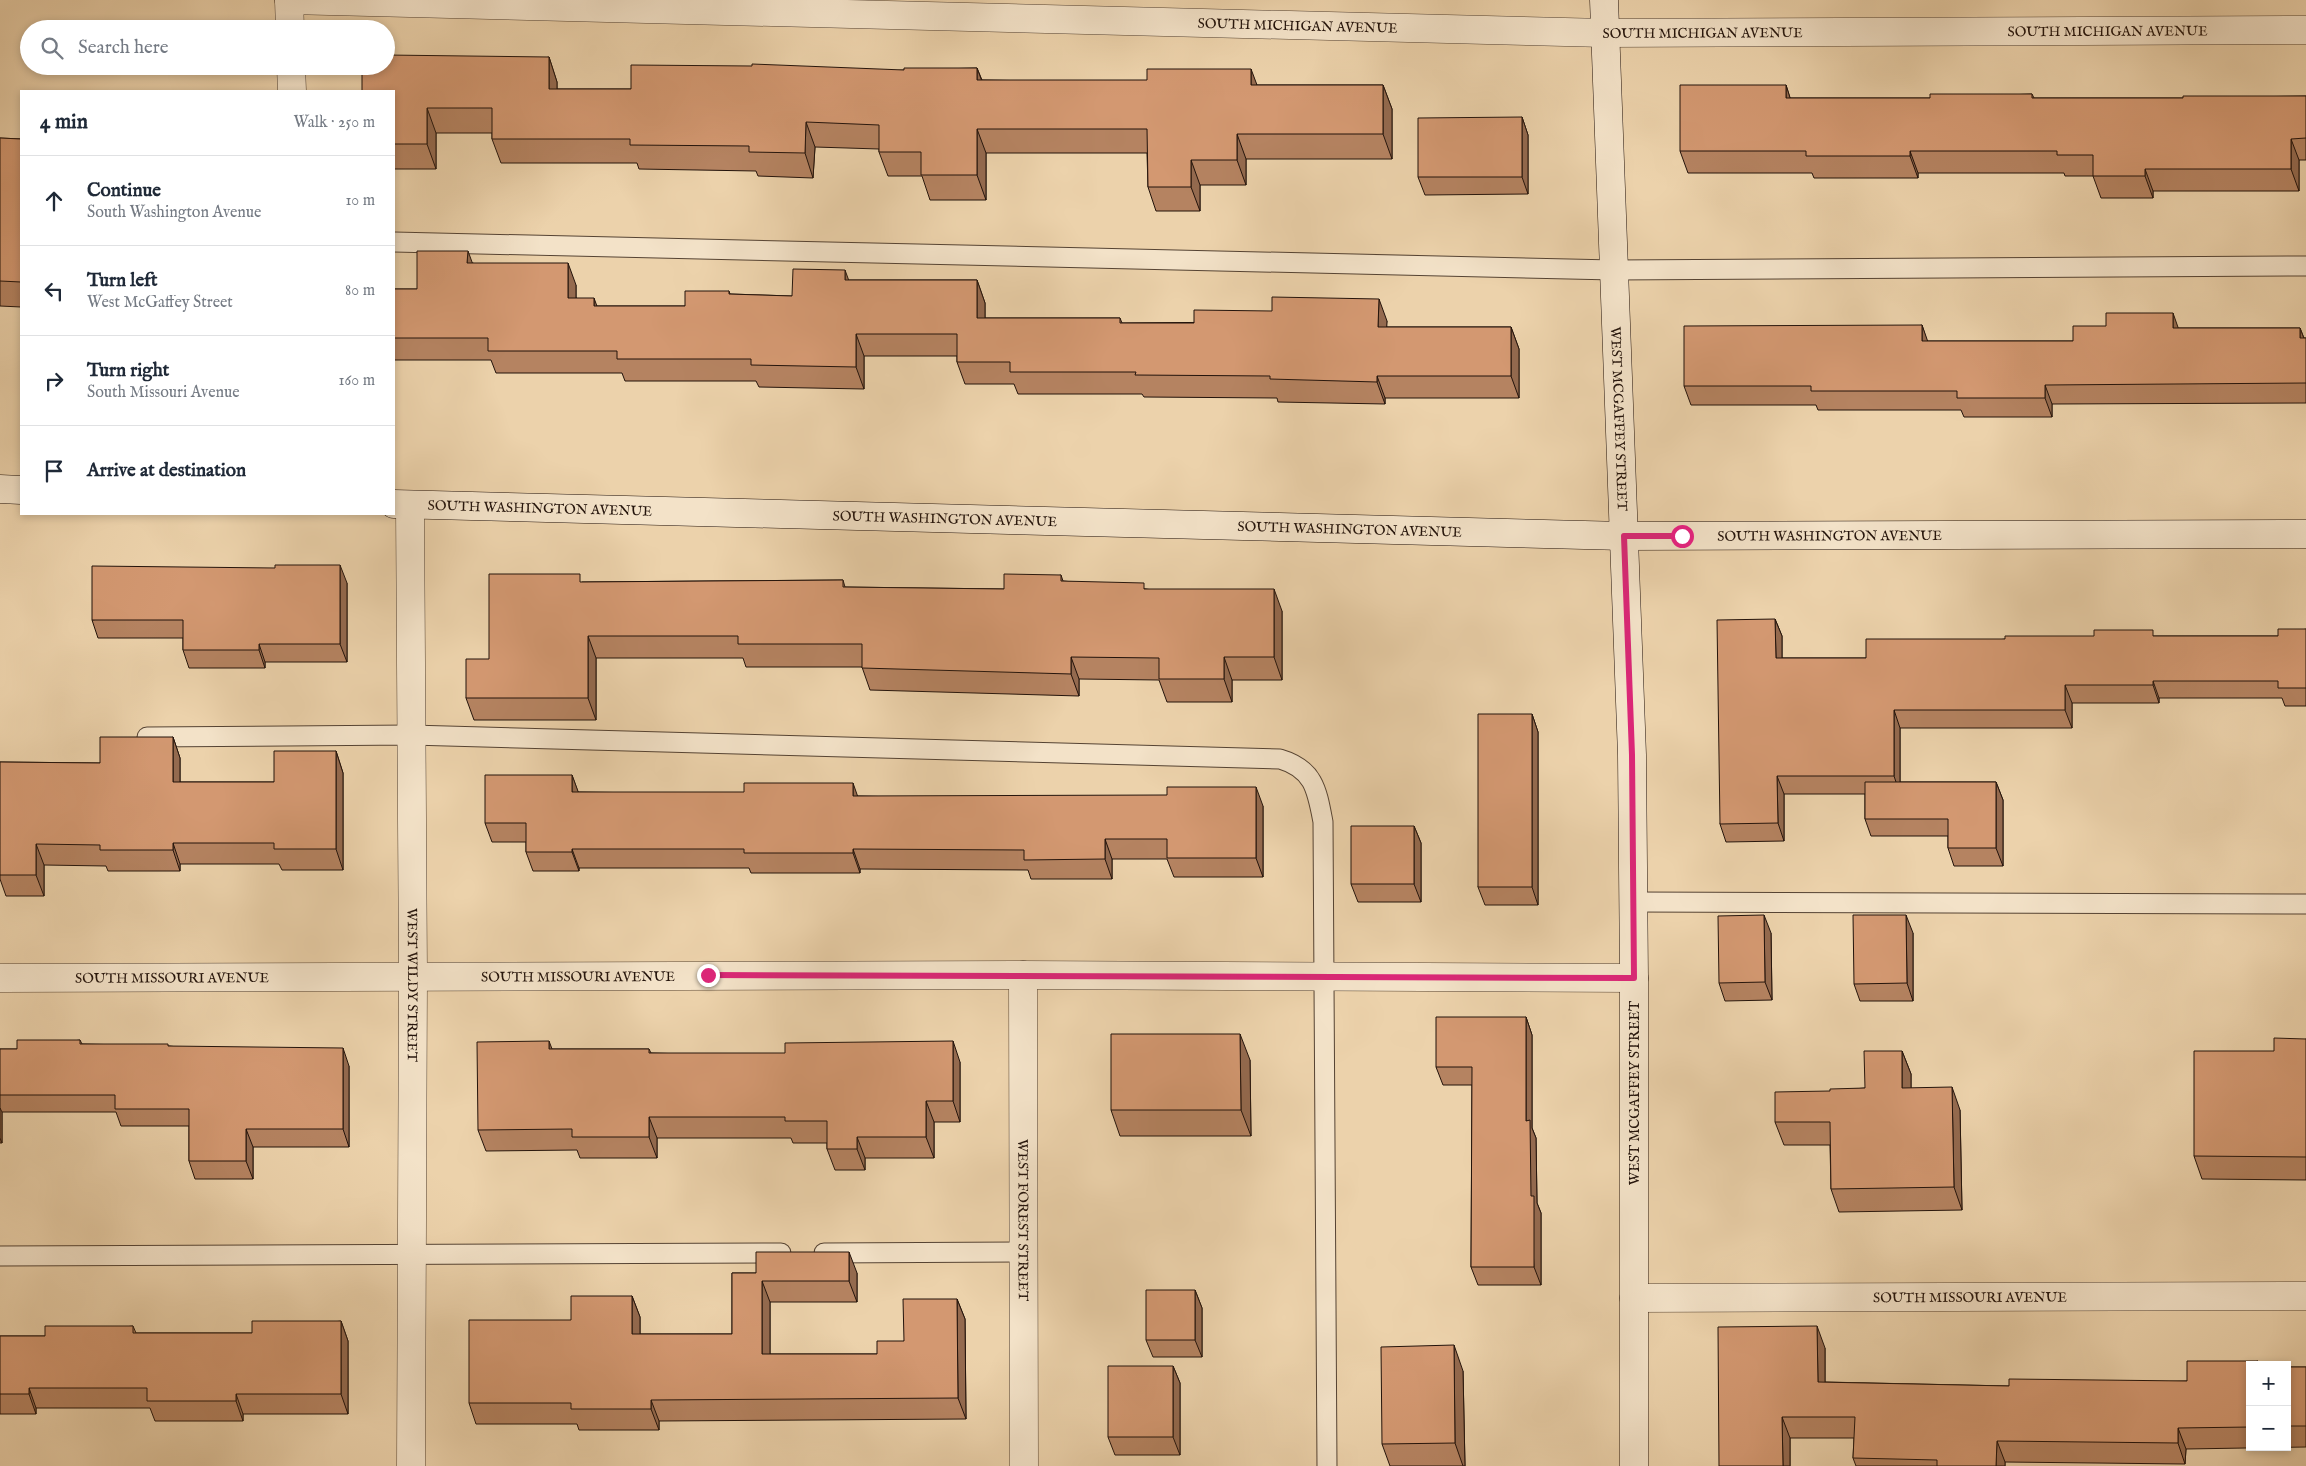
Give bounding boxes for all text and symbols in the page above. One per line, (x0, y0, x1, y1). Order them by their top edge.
street label: SOUTH MICHIGAN AVENUE (1197, 15, 1398, 38)
search box (20, 20, 395, 75)
street label: SOUTH MICHIGAN AVENUE (2008, 22, 2208, 41)
street label: SOUTH MICHIGAN AVENUE (1603, 24, 1803, 43)
icon: search (38, 34, 66, 62)
text: Search here (78, 36, 169, 60)
text: 4 min (40, 109, 88, 136)
text: Walk · 250 m (293, 113, 375, 133)
text: Continue (87, 179, 161, 203)
icon: ahead (40, 187, 68, 215)
text: 10 m (345, 191, 375, 211)
text: South Washington Avenue (87, 203, 261, 223)
text: Turn left (87, 269, 158, 293)
icon: left (40, 277, 68, 305)
text: 80 m (345, 281, 375, 301)
text: West McGaffey Street (87, 293, 233, 313)
street label: WEST MCGAFFEY STREET (1606, 326, 1631, 512)
text: Turn right (87, 359, 169, 383)
icon: right (40, 367, 68, 395)
text: 160 m (339, 371, 375, 391)
text: South Missouri Avenue (87, 383, 240, 403)
icon: arrive (40, 457, 68, 485)
text: Arrive at destination (87, 459, 246, 483)
street label: SOUTH WASHINGTON AVENUE (427, 497, 653, 521)
street label: SOUTH WASHINGTON AVENUE (832, 507, 1058, 531)
street label: SOUTH WASHINGTON AVENUE (1237, 518, 1462, 542)
route start (1671, 525, 1694, 548)
street label: SOUTH WASHINGTON AVENUE (1717, 527, 1942, 546)
street label: WEST WILDY STREET (403, 908, 421, 1063)
route end (697, 964, 720, 987)
street label: SOUTH MISSOURI AVENUE (481, 968, 675, 987)
street label: SOUTH MISSOURI AVENUE (75, 969, 269, 988)
street label: WEST MCGAFFEY STREET (1626, 1000, 1644, 1185)
street label: WEST FOREST STREET (1013, 1139, 1032, 1302)
street label: SOUTH MISSOURI AVENUE (1873, 1289, 2067, 1307)
map controls (2246, 1361, 2291, 1451)
button: + (2246, 1361, 2291, 1406)
button: − (2246, 1406, 2291, 1451)

